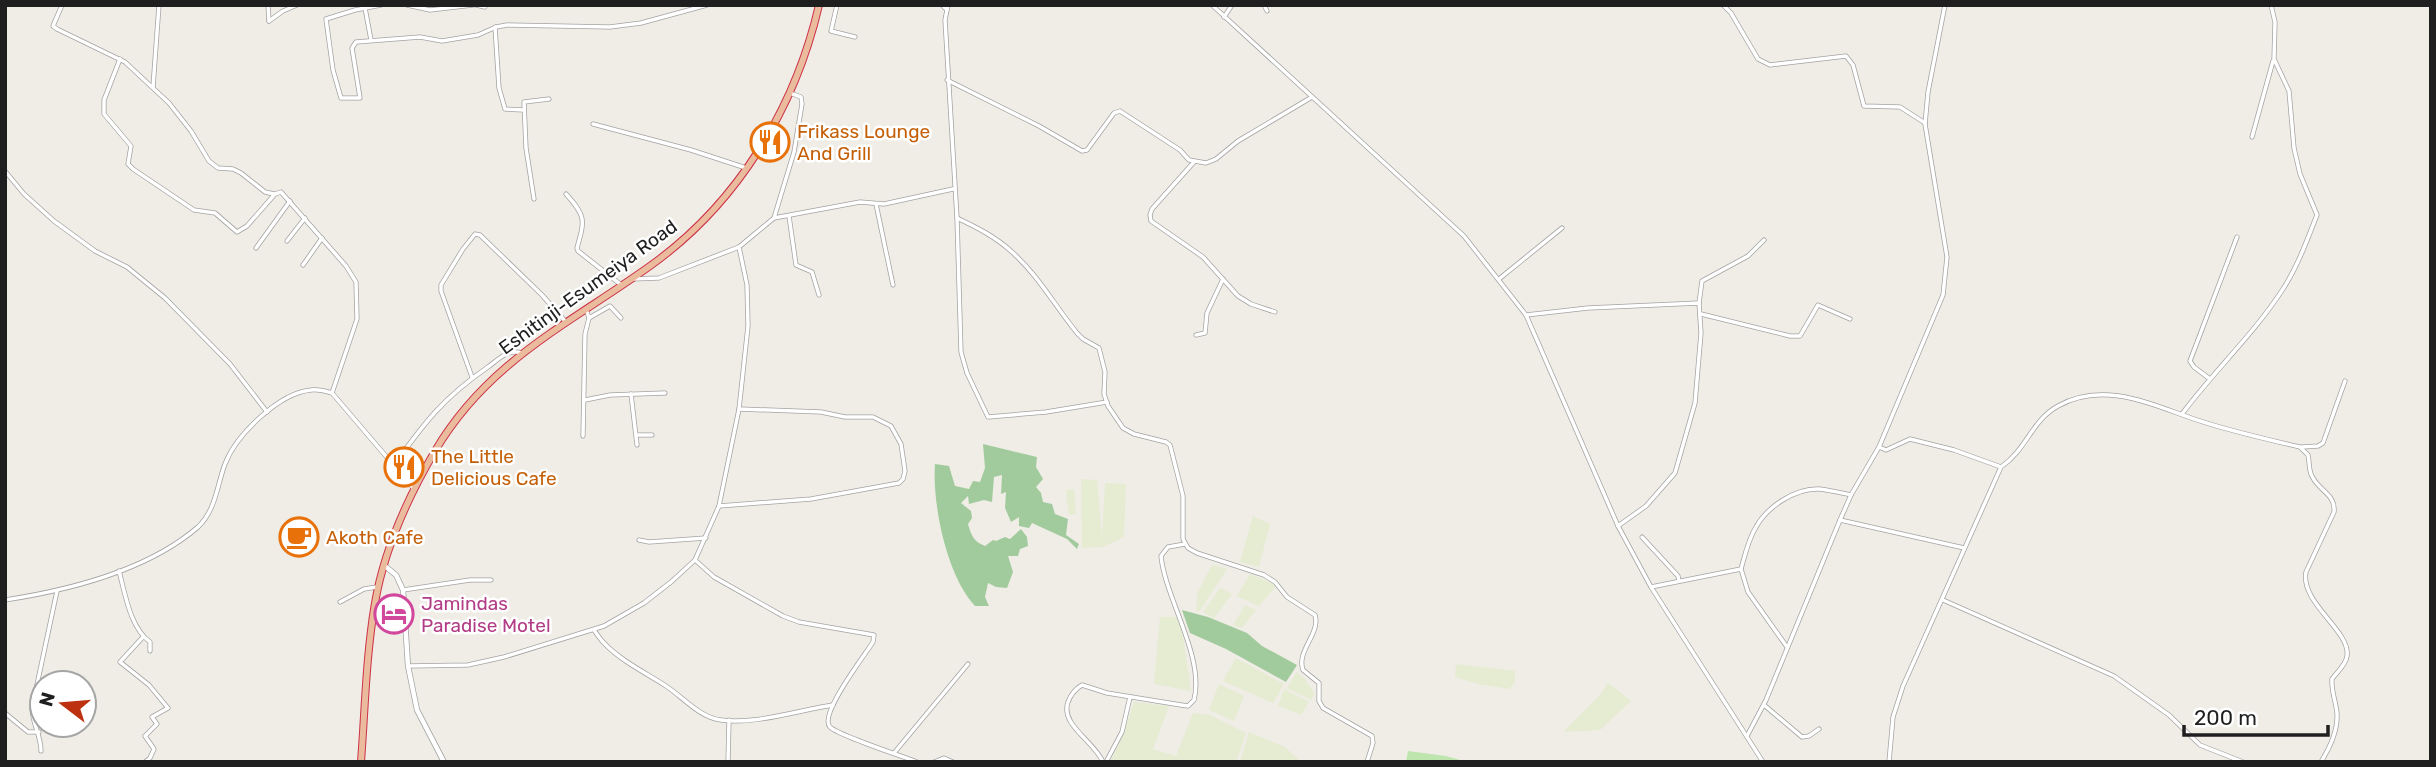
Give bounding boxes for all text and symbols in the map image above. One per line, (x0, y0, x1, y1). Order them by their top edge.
place label: Frikass Lounge And Grill (797, 120, 930, 165)
restaurant icon: Frikass Lounge And Grill (749, 121, 791, 163)
street label: Eshitinji-Esumeiya Road (494, 215, 682, 359)
place label: The Little Delicious Cafe (431, 445, 557, 490)
restaurant icon: The Little Delicious Cafe (383, 446, 425, 488)
cafe icon: Akoth Cafe (278, 516, 320, 558)
place label: Akoth Cafe (326, 526, 423, 549)
place label: Jamindas Paradise Motel (421, 592, 551, 637)
hotel icon: Jamindas Paradise Motel (373, 593, 415, 635)
north arrow (28, 669, 98, 739)
text: N (34, 690, 60, 709)
scale bar (2184, 694, 2328, 738)
text: 200 m (2194, 705, 2257, 730)

